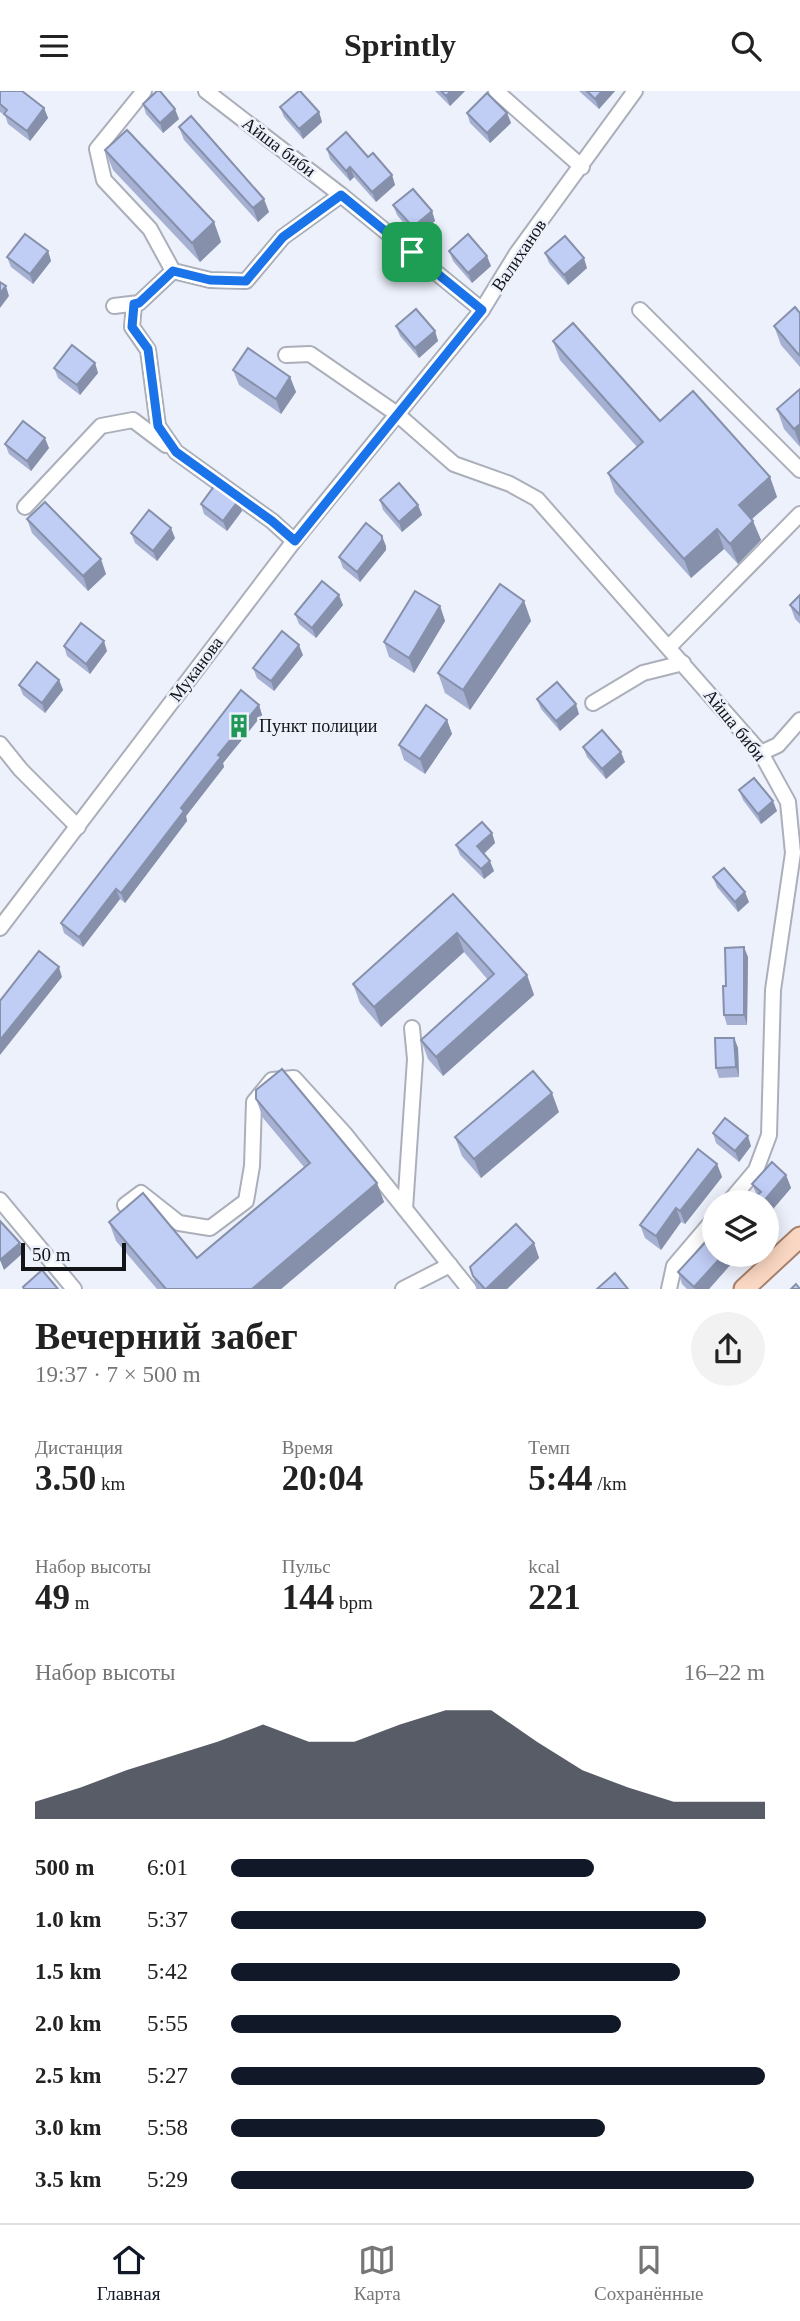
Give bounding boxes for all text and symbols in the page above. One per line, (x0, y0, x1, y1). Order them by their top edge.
icon: menu (35, 27, 73, 65)
text: Sprintly (344, 27, 456, 63)
icon: search (727, 27, 765, 65)
street label: Айша биби (238, 113, 320, 181)
street label: Валиханов (488, 215, 550, 295)
pin (382, 222, 442, 282)
icon: arrive (393, 233, 431, 271)
street label: Муканова (165, 633, 227, 705)
street label: Айша биби (700, 685, 770, 765)
building icon: Пункт полиции (225, 712, 253, 740)
place label: Пункт полиции (259, 716, 378, 736)
map controls (702, 1190, 779, 1267)
button: layers (702, 1190, 779, 1267)
scale bar (21, 1239, 126, 1271)
text: 50 m (32, 1244, 71, 1265)
button: share (691, 1312, 765, 1386)
text: Вечерний забег (35, 1315, 298, 1357)
text: 19:37 · 7 × 500 m (35, 1362, 201, 1387)
text: Дистанция (35, 1437, 123, 1458)
text: Время (282, 1437, 333, 1458)
text: Темп (528, 1437, 570, 1458)
text: 3.50 (35, 1459, 96, 1498)
text: 20:04 (282, 1459, 363, 1498)
text: 5:44 (528, 1459, 592, 1498)
text: km (96, 1473, 125, 1494)
text: /km (592, 1473, 627, 1494)
text: Набор высоты (35, 1556, 151, 1577)
text: Пульс (282, 1556, 331, 1577)
text: kcal (528, 1556, 560, 1577)
text: 49 (35, 1578, 70, 1617)
text: 144 (282, 1578, 334, 1617)
text: 221 (528, 1578, 581, 1617)
text: m (70, 1592, 90, 1613)
text: bpm (334, 1592, 373, 1613)
text: Набор высоты (35, 1660, 176, 1685)
text: 16–22 m (684, 1660, 765, 1685)
text: 500 m (35, 1855, 94, 1880)
text: 6:01 (147, 1855, 188, 1880)
text: 1.0 km (35, 1907, 101, 1932)
text: 5:37 (147, 1907, 188, 1932)
text: 1.5 km (35, 1959, 101, 1984)
text: 5:42 (147, 1959, 188, 1984)
text: 2.0 km (35, 2011, 101, 2036)
text: 5:55 (147, 2011, 188, 2036)
text: 2.5 km (35, 2063, 101, 2088)
text: 5:27 (147, 2063, 188, 2088)
text: 3.0 km (35, 2115, 101, 2140)
text: 5:58 (147, 2115, 188, 2140)
text: 3.5 km (35, 2167, 101, 2192)
text: 5:29 (147, 2167, 188, 2192)
tab: Главная (97, 2241, 160, 2305)
tab: Карта (354, 2241, 401, 2305)
tab: Сохранённые (594, 2241, 703, 2305)

